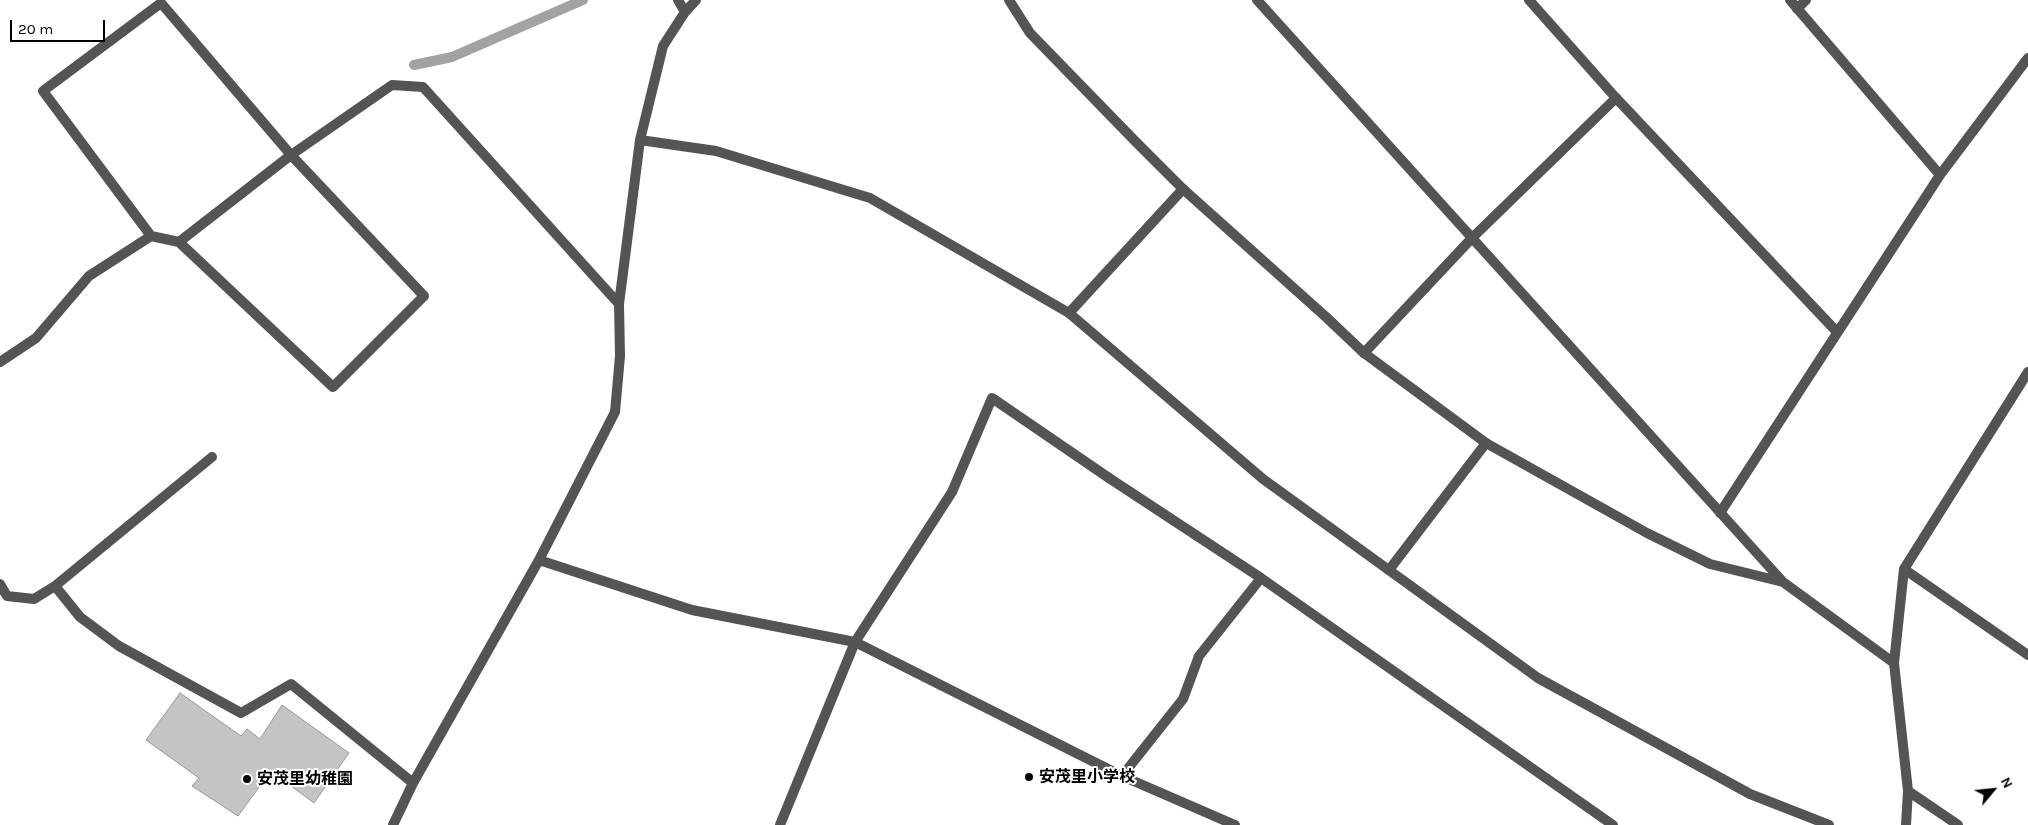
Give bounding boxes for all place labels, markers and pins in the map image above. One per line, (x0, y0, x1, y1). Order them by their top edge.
place label: 安茂里小学校 (1039, 767, 1135, 787)
place label: 安茂里幼稚園 (257, 769, 353, 789)
marker: 安茂里小学校 (1023, 771, 1035, 783)
marker: 安茂里幼稚園 (241, 773, 253, 785)

